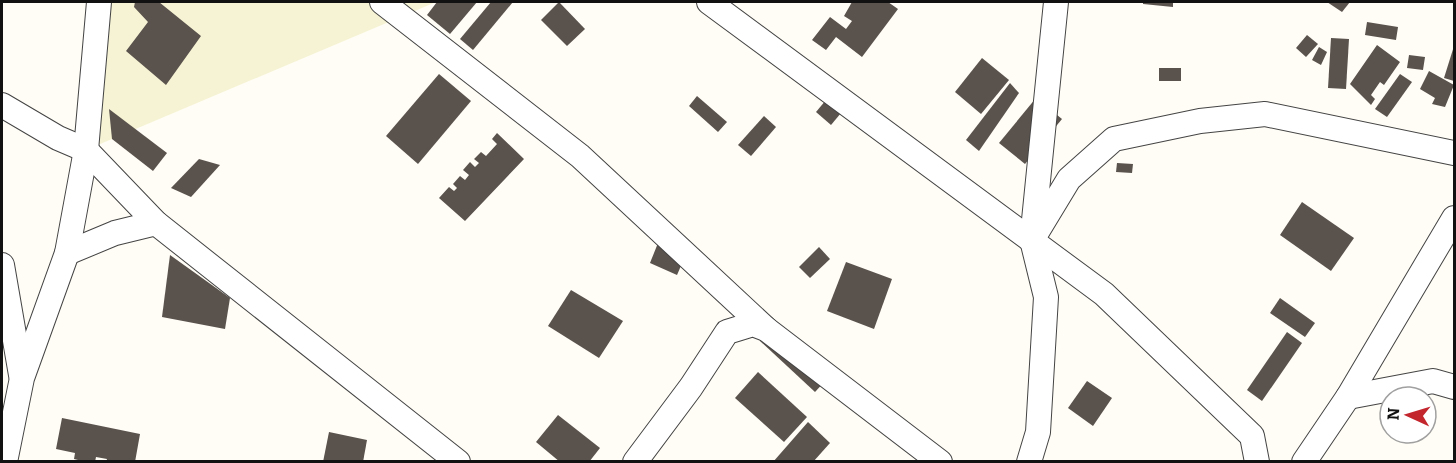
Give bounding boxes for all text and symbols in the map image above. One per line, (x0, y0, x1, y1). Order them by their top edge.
north arrow (1378, 385, 1438, 445)
text: N (1384, 407, 1403, 421)

